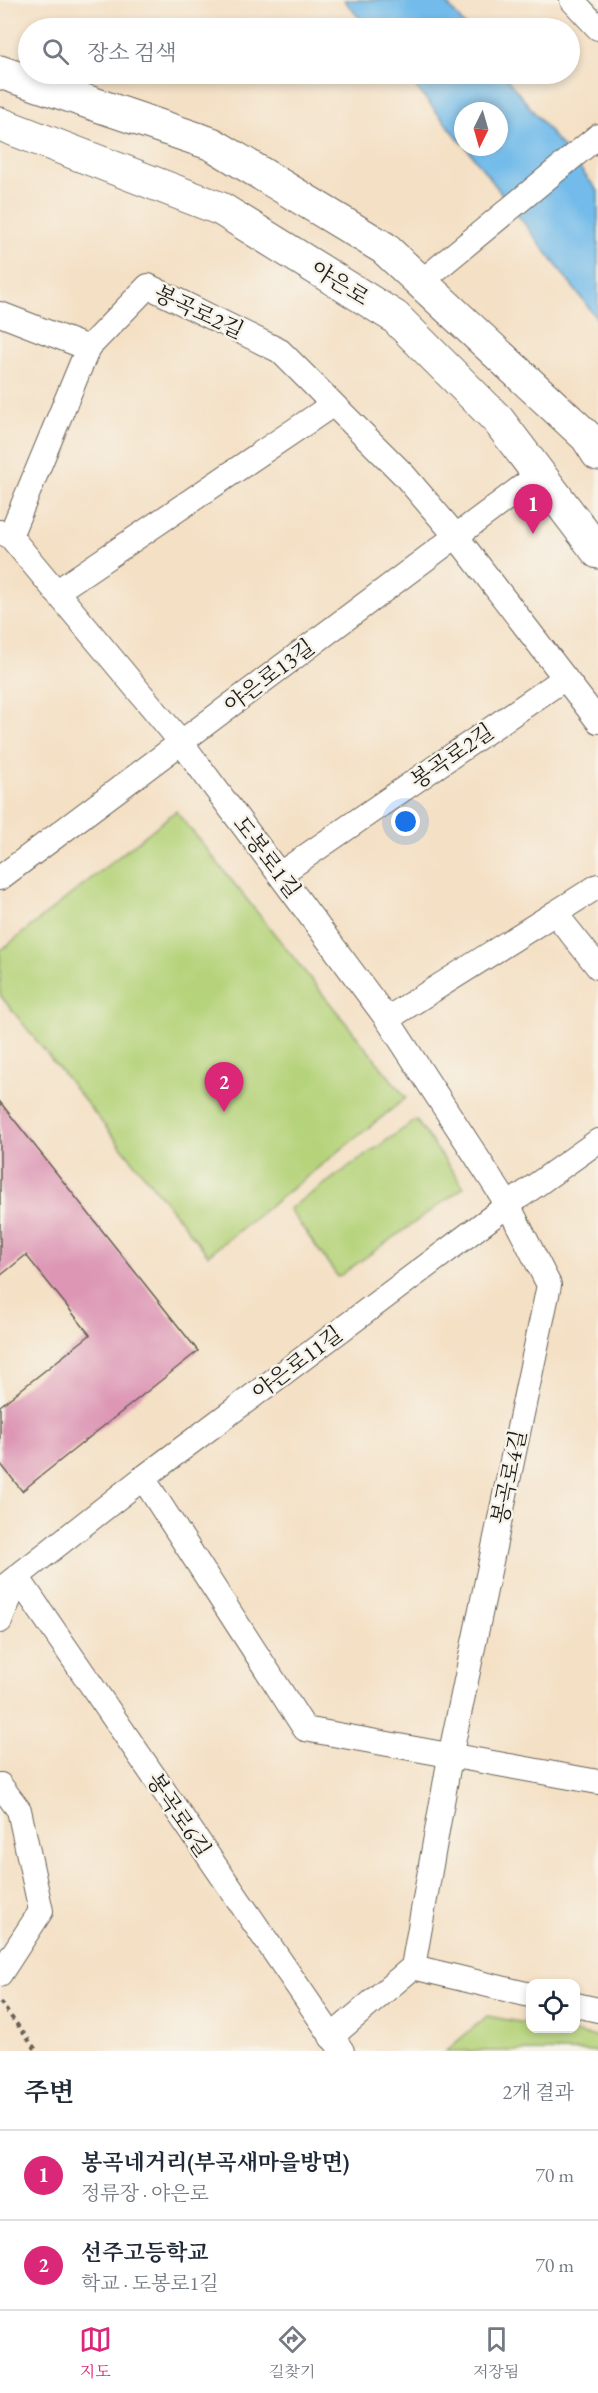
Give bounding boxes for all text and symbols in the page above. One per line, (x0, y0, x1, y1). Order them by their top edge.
search box (18, 18, 580, 84)
icon: search (39, 35, 72, 68)
text: 장소 검색 (87, 38, 176, 67)
north arrow (454, 102, 508, 156)
street label: 야은로 (305, 254, 375, 312)
street label: 봉곡로2길 (150, 279, 248, 345)
pin: 1 (514, 484, 552, 534)
street label: 야은로13길 (218, 632, 320, 720)
street label: 봉곡로2길 (405, 717, 499, 795)
your location (391, 807, 420, 836)
street label: 도봉로1길 (227, 810, 307, 904)
pin: 2 (204, 1062, 244, 1112)
street label: 야은로11길 (246, 1319, 348, 1407)
street label: 봉곡로4길 (485, 1427, 533, 1527)
street label: 봉곡로6길 (140, 1767, 218, 1863)
map controls (526, 1979, 580, 2033)
button: locate (526, 1979, 580, 2033)
text: 주변 (24, 2075, 74, 2109)
text: 2개 결과 (502, 2079, 574, 2105)
text: 봉곡네거리(부곡새마을방면) (81, 2148, 349, 2177)
text: 1 (38, 2162, 49, 2188)
text: 70 m (535, 2162, 574, 2188)
text: 정류장 · 야은로 (81, 2180, 209, 2206)
text: 선주고등학교 (81, 2238, 209, 2267)
text: 2 (38, 2252, 49, 2278)
text: 70 m (535, 2252, 574, 2278)
text: 학교 · 도봉로1길 (81, 2270, 219, 2296)
tab: 지도 (79, 2323, 112, 2382)
tab: 길찾기 (269, 2323, 315, 2382)
tab: 저장됨 (473, 2323, 519, 2382)

